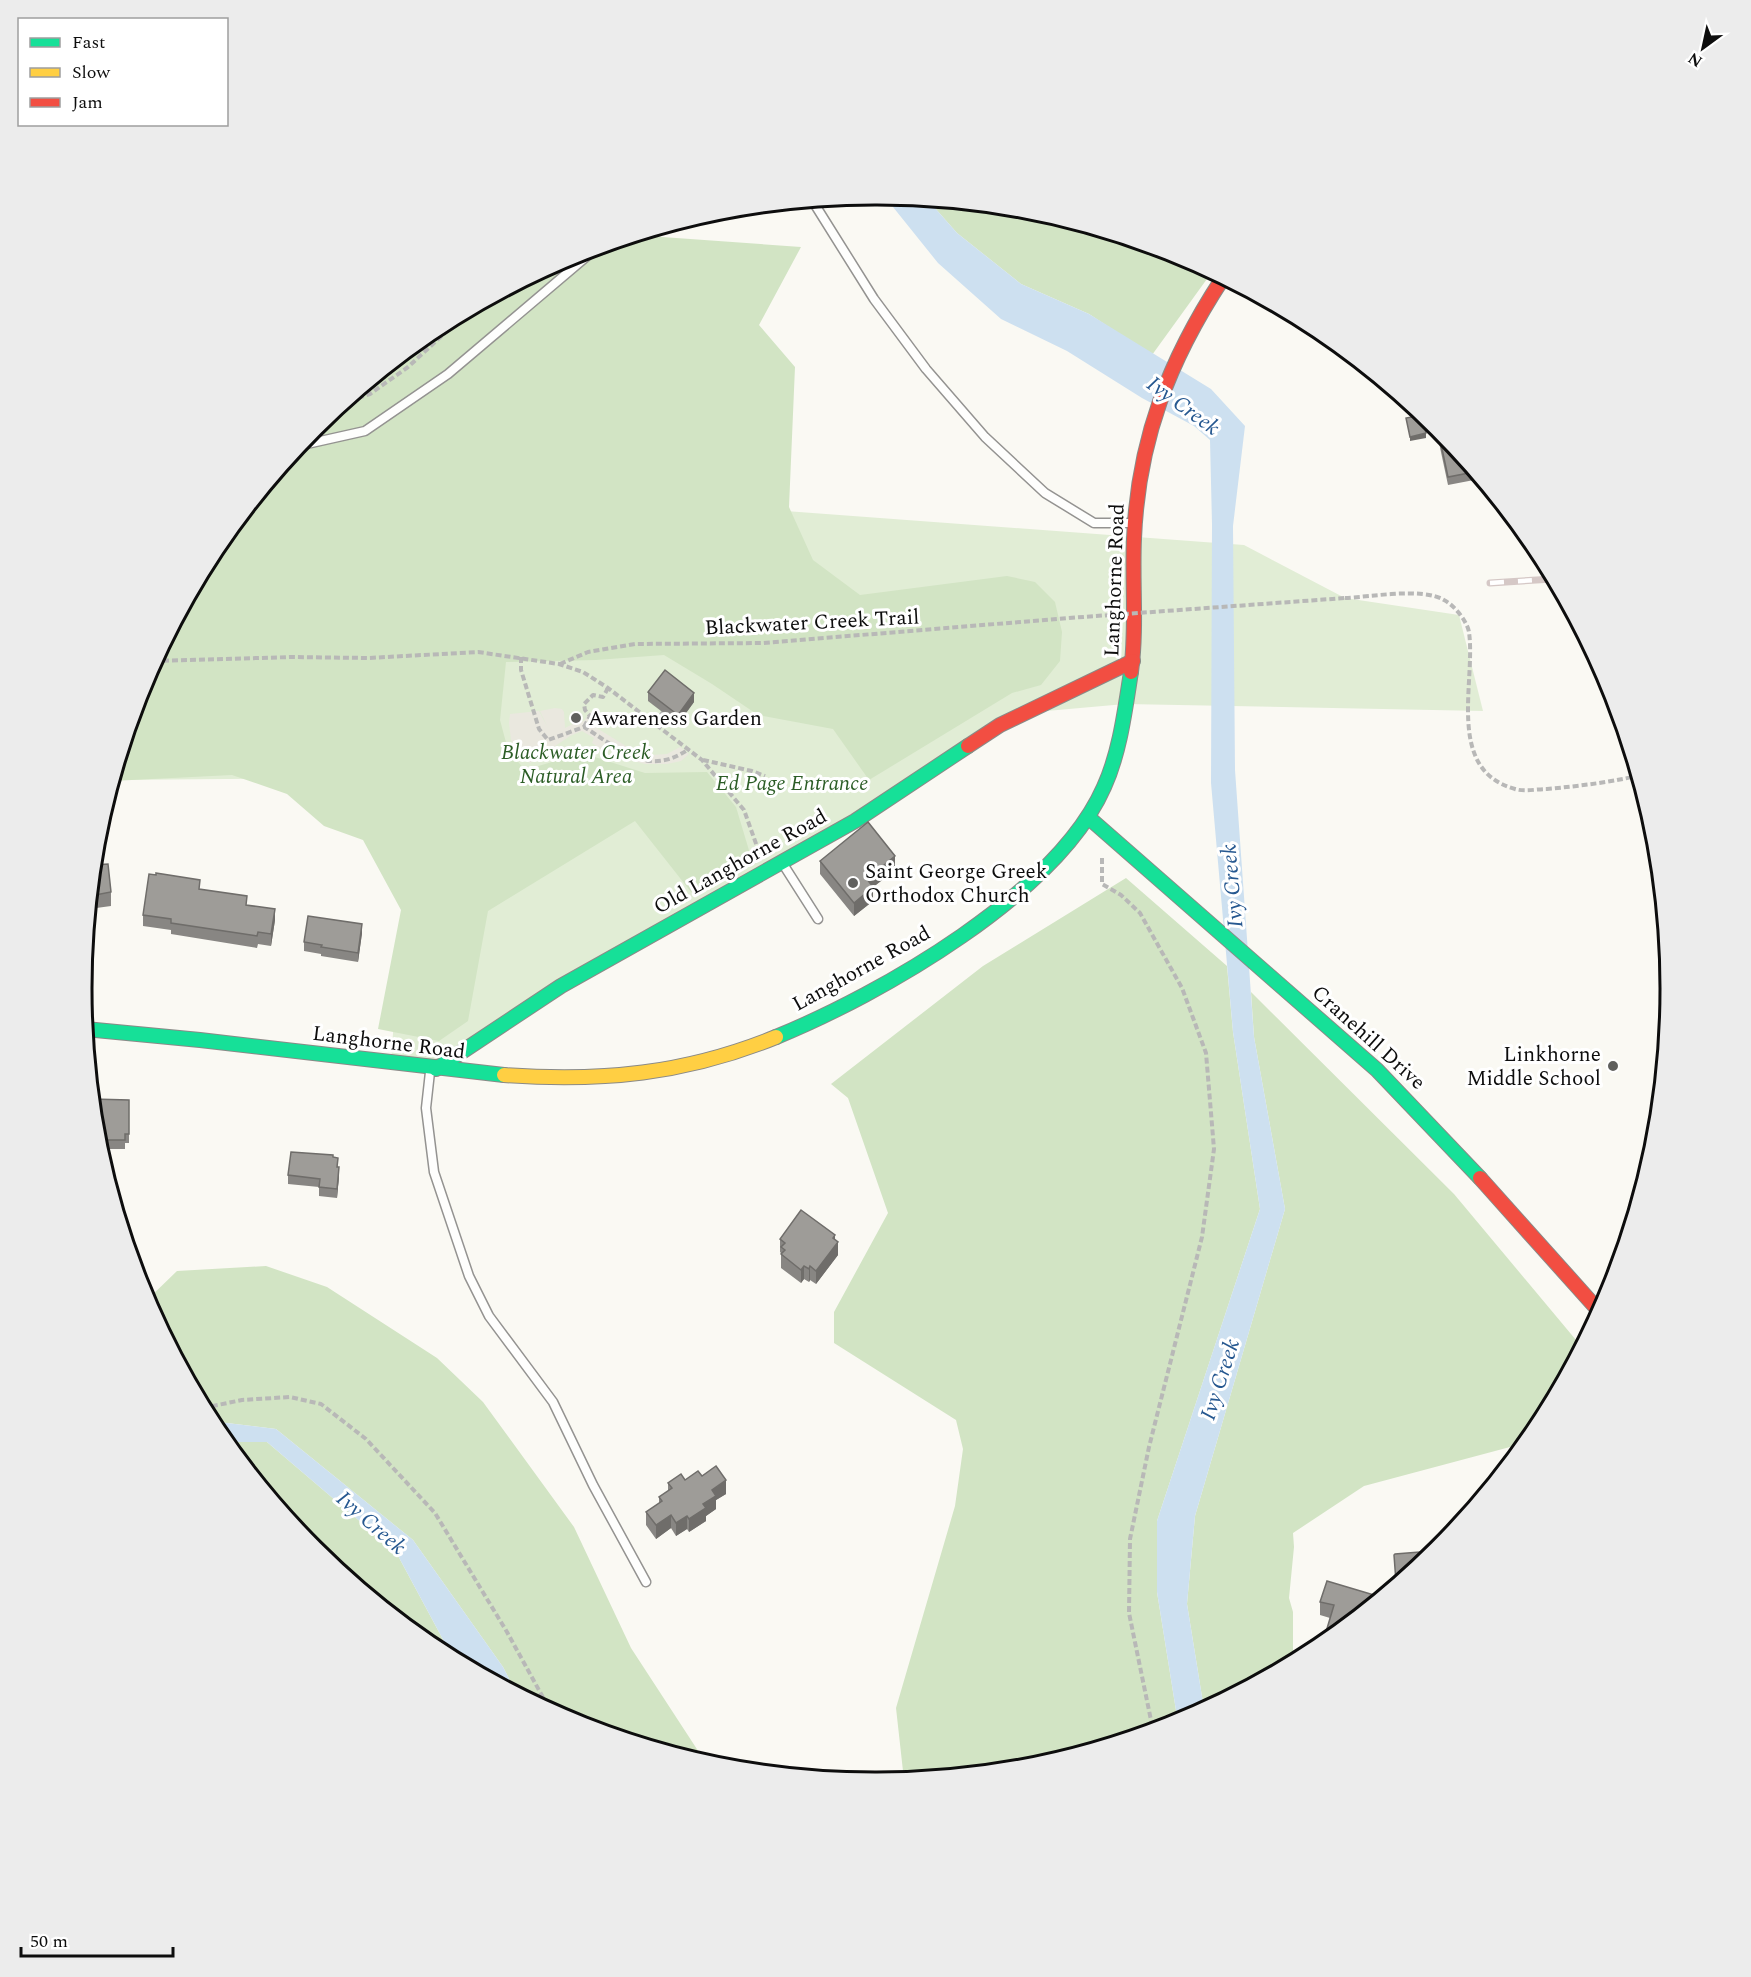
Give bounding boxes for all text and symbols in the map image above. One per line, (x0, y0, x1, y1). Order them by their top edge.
legend (18, 18, 228, 126)
north arrow (1673, 18, 1733, 78)
text: Fast (72, 29, 105, 56)
text: N (1683, 46, 1707, 73)
text: Slow (72, 59, 111, 86)
text: Jam (72, 89, 103, 116)
water label: Ivy Creek (1140, 368, 1227, 444)
street label: Langhorne Road (1096, 503, 1134, 657)
street label: Blackwater Creek Trail (704, 601, 920, 645)
place label: Awareness Garden (588, 703, 762, 735)
marker: Awareness Garden (569, 711, 583, 725)
park label: Blackwater Creek Natural Area (501, 737, 651, 793)
park label: Ed Page Entrance (716, 768, 868, 800)
street label: Old Langhorne Road (648, 801, 833, 923)
water label: Ivy Creek (1212, 843, 1253, 929)
place label: Saint George Greek Orthodox Church (865, 856, 1048, 912)
marker: Saint George Greek Orthodox Church (846, 876, 860, 890)
street label: Langhorne Road (786, 918, 936, 1020)
street label: Cranehill Drive (1304, 978, 1433, 1098)
street label: Langhorne Road (311, 1018, 467, 1068)
place label: Linkhorne Middle School (1466, 1039, 1601, 1095)
marker: Linkhorne Middle School (1606, 1059, 1620, 1073)
water label: Ivy Creek (1192, 1335, 1249, 1424)
water label: Ivy Creek (329, 1483, 413, 1563)
scale bar (21, 1920, 172, 1958)
text: 50 m (30, 1928, 68, 1955)

